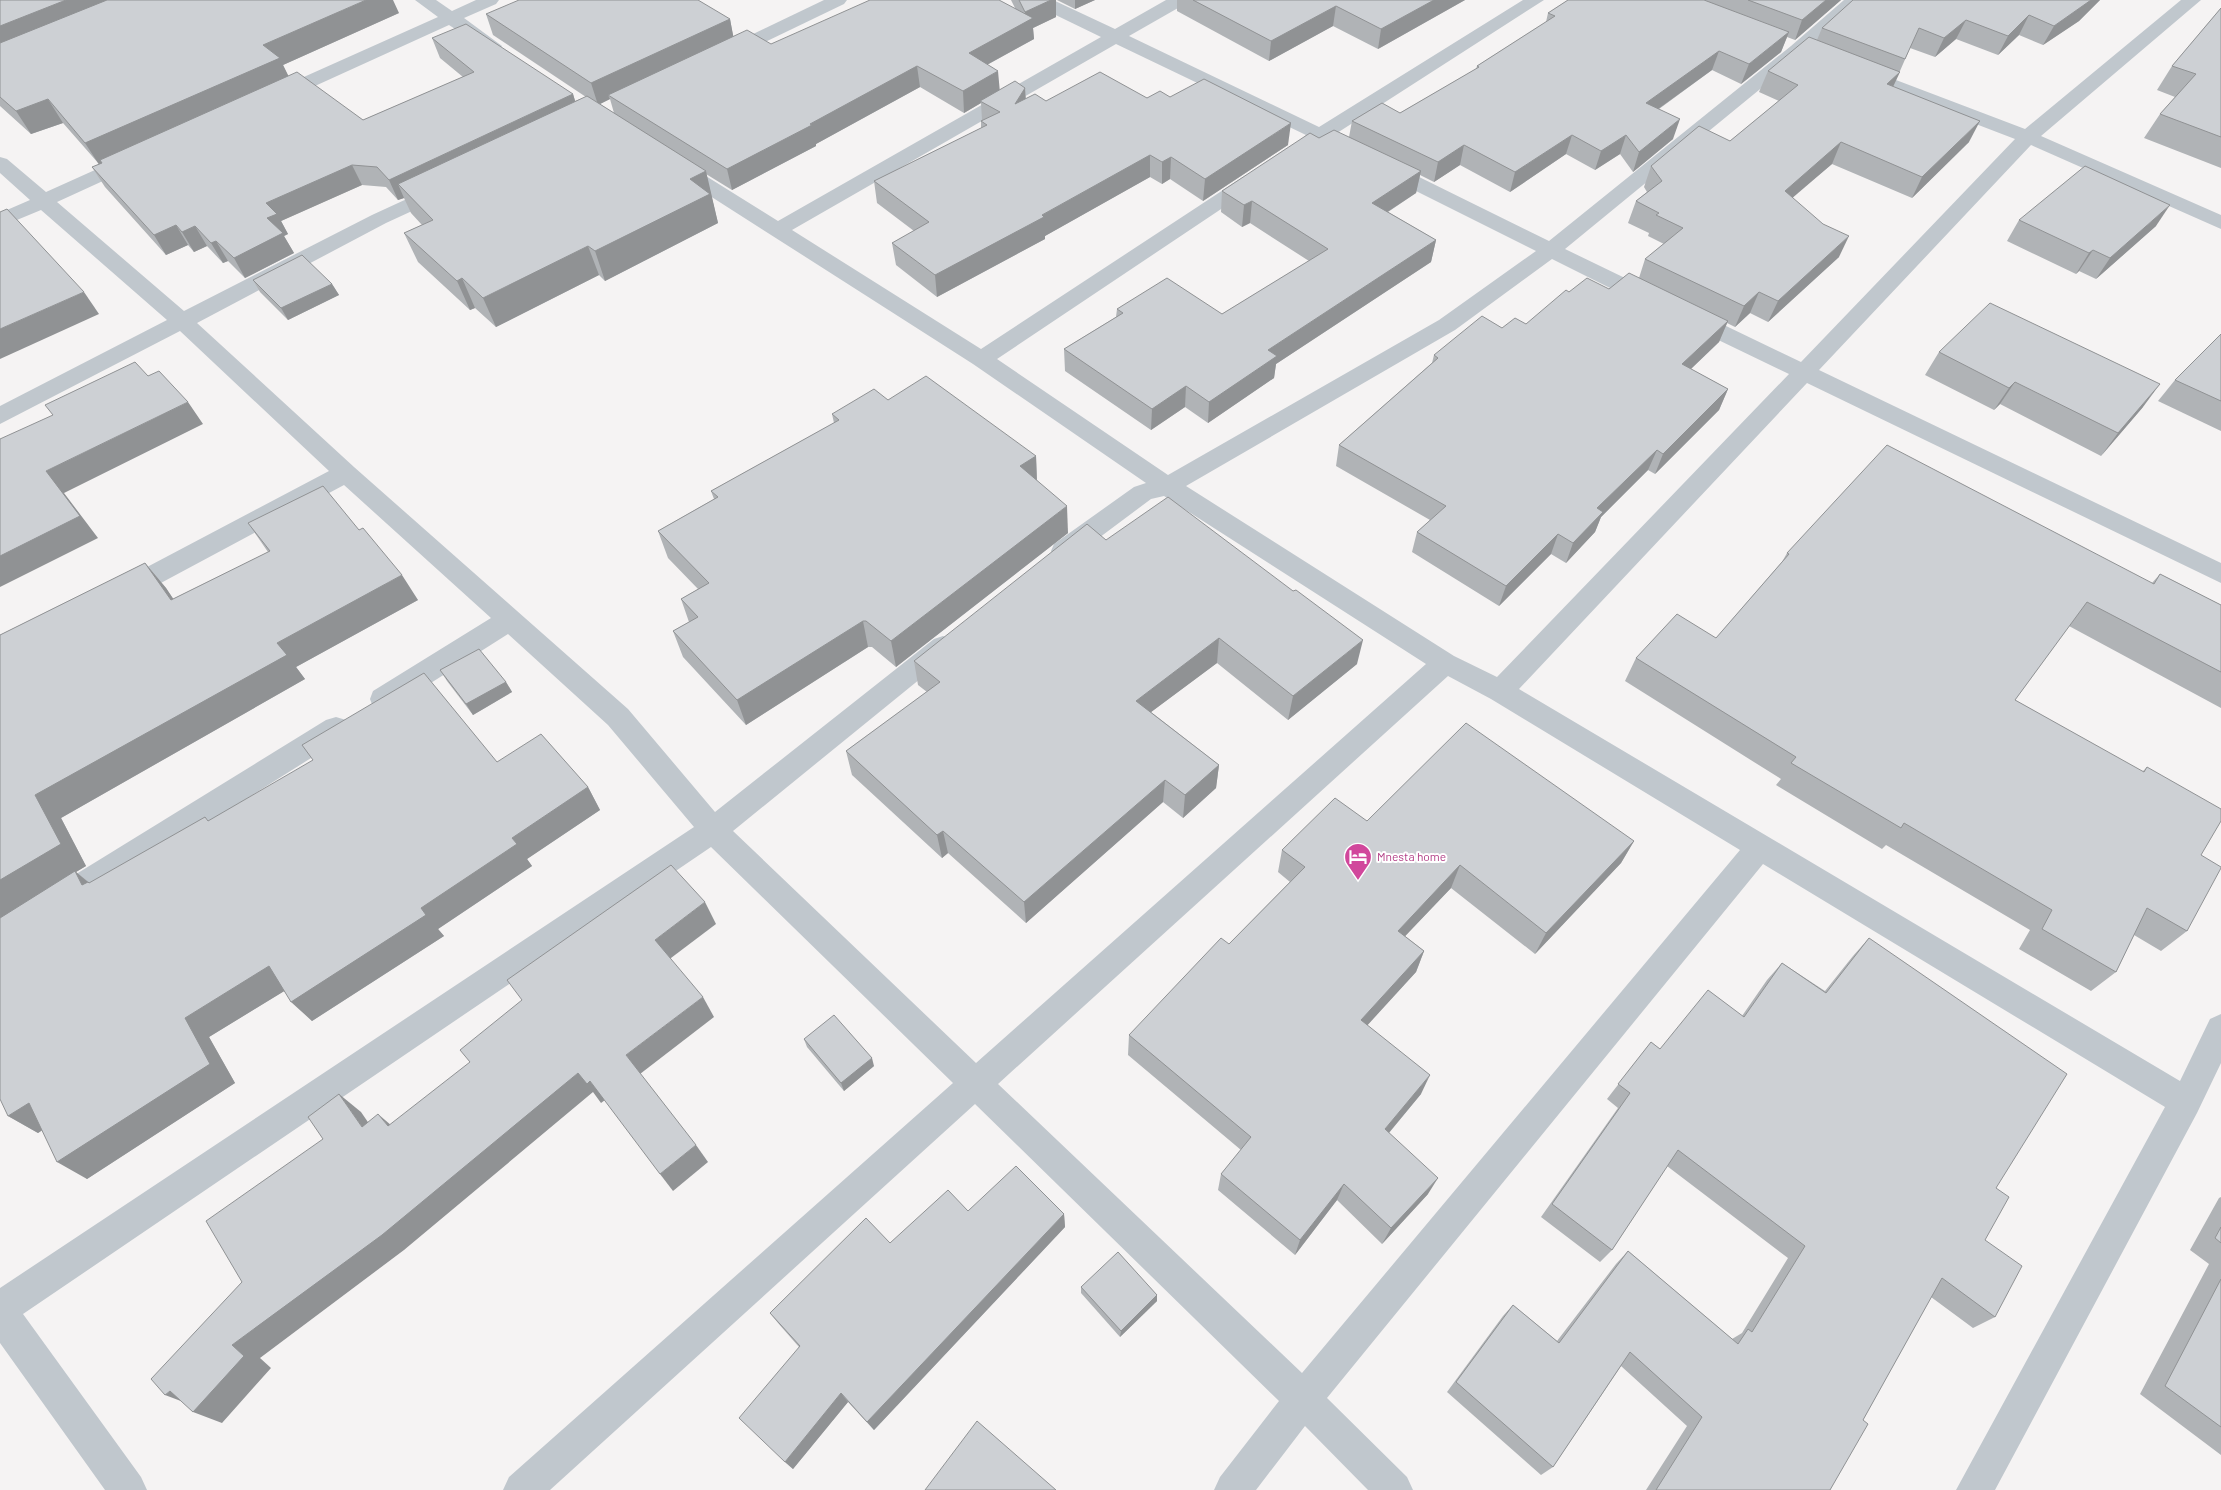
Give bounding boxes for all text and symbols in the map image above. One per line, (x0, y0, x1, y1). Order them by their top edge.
hotel icon: Mnesta home (1343, 842, 1373, 881)
place label: Mnesta home (1377, 849, 1446, 863)

